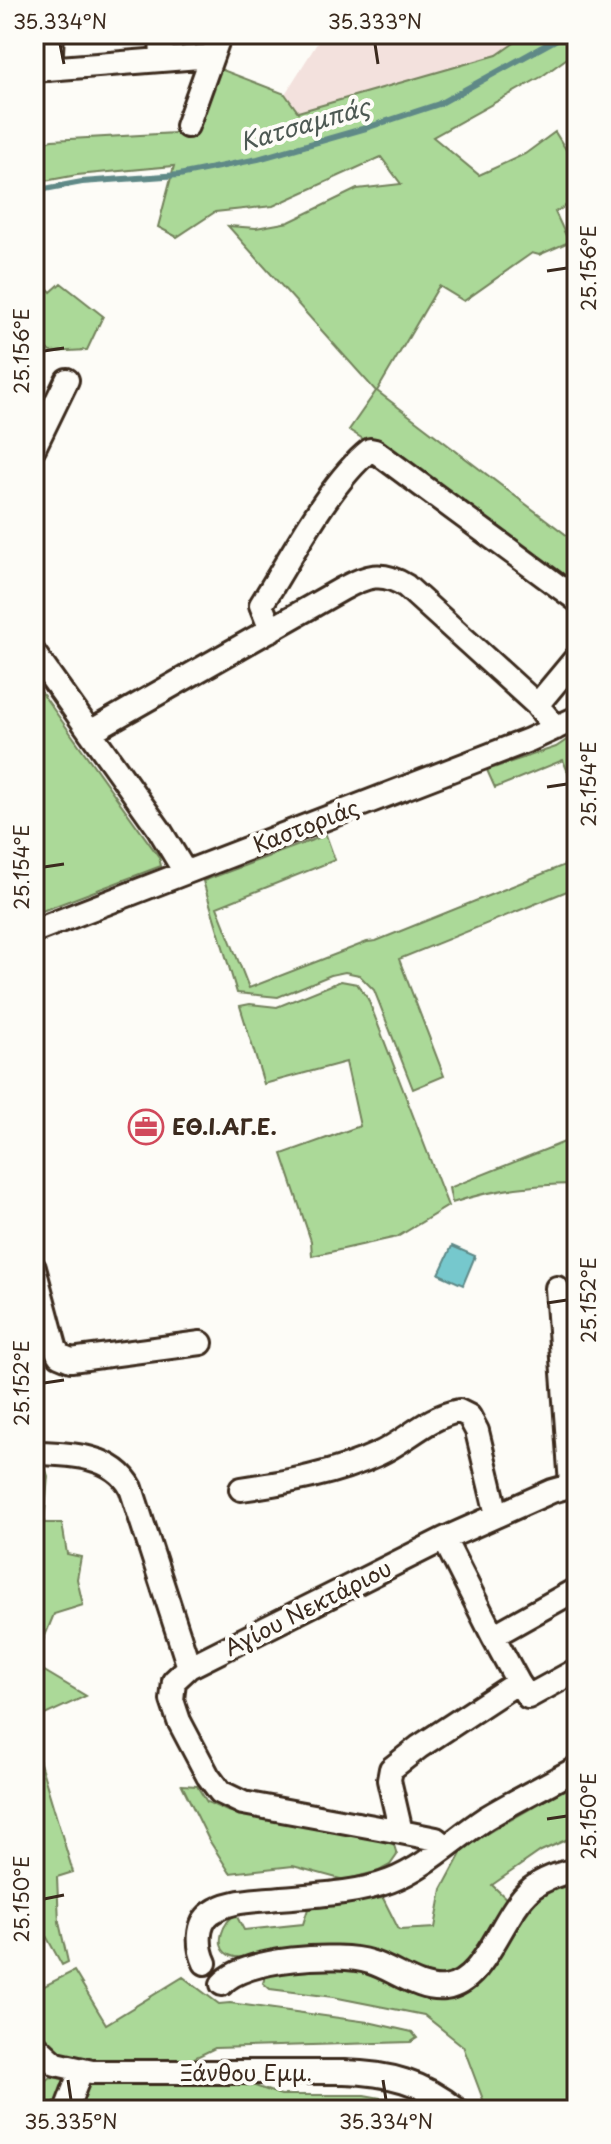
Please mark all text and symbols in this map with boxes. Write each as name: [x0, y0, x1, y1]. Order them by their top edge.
text: 35.334°N: [13, 6, 107, 36]
text: 35.333°N: [328, 6, 422, 36]
water label: Κατσαμπάς: [235, 87, 376, 159]
text: 25.156°E: [573, 225, 603, 311]
text: 25.156°E: [6, 308, 36, 394]
text: 25.154°E: [573, 741, 603, 827]
street label: Καστοριάς: [248, 789, 363, 860]
text: 25.154°E: [6, 824, 36, 910]
office icon: ΕΘ.Ι.ΑΓ.Ε.: [127, 1108, 165, 1146]
place label: ΕΘ.Ι.ΑΓ.Ε.: [172, 1109, 277, 1142]
text: 25.152°E: [573, 1257, 603, 1343]
text: 25.152°E: [6, 1340, 36, 1426]
street label: Αγίου Νεκτάριου: [218, 1550, 397, 1663]
text: 25.150°E: [573, 1772, 603, 1860]
text: 25.150°E: [6, 1855, 36, 1943]
street label: Ξάνθου Εμμ.: [180, 2055, 312, 2088]
text: 35.335°N: [24, 2106, 118, 2136]
text: 35.334°N: [339, 2106, 433, 2136]

